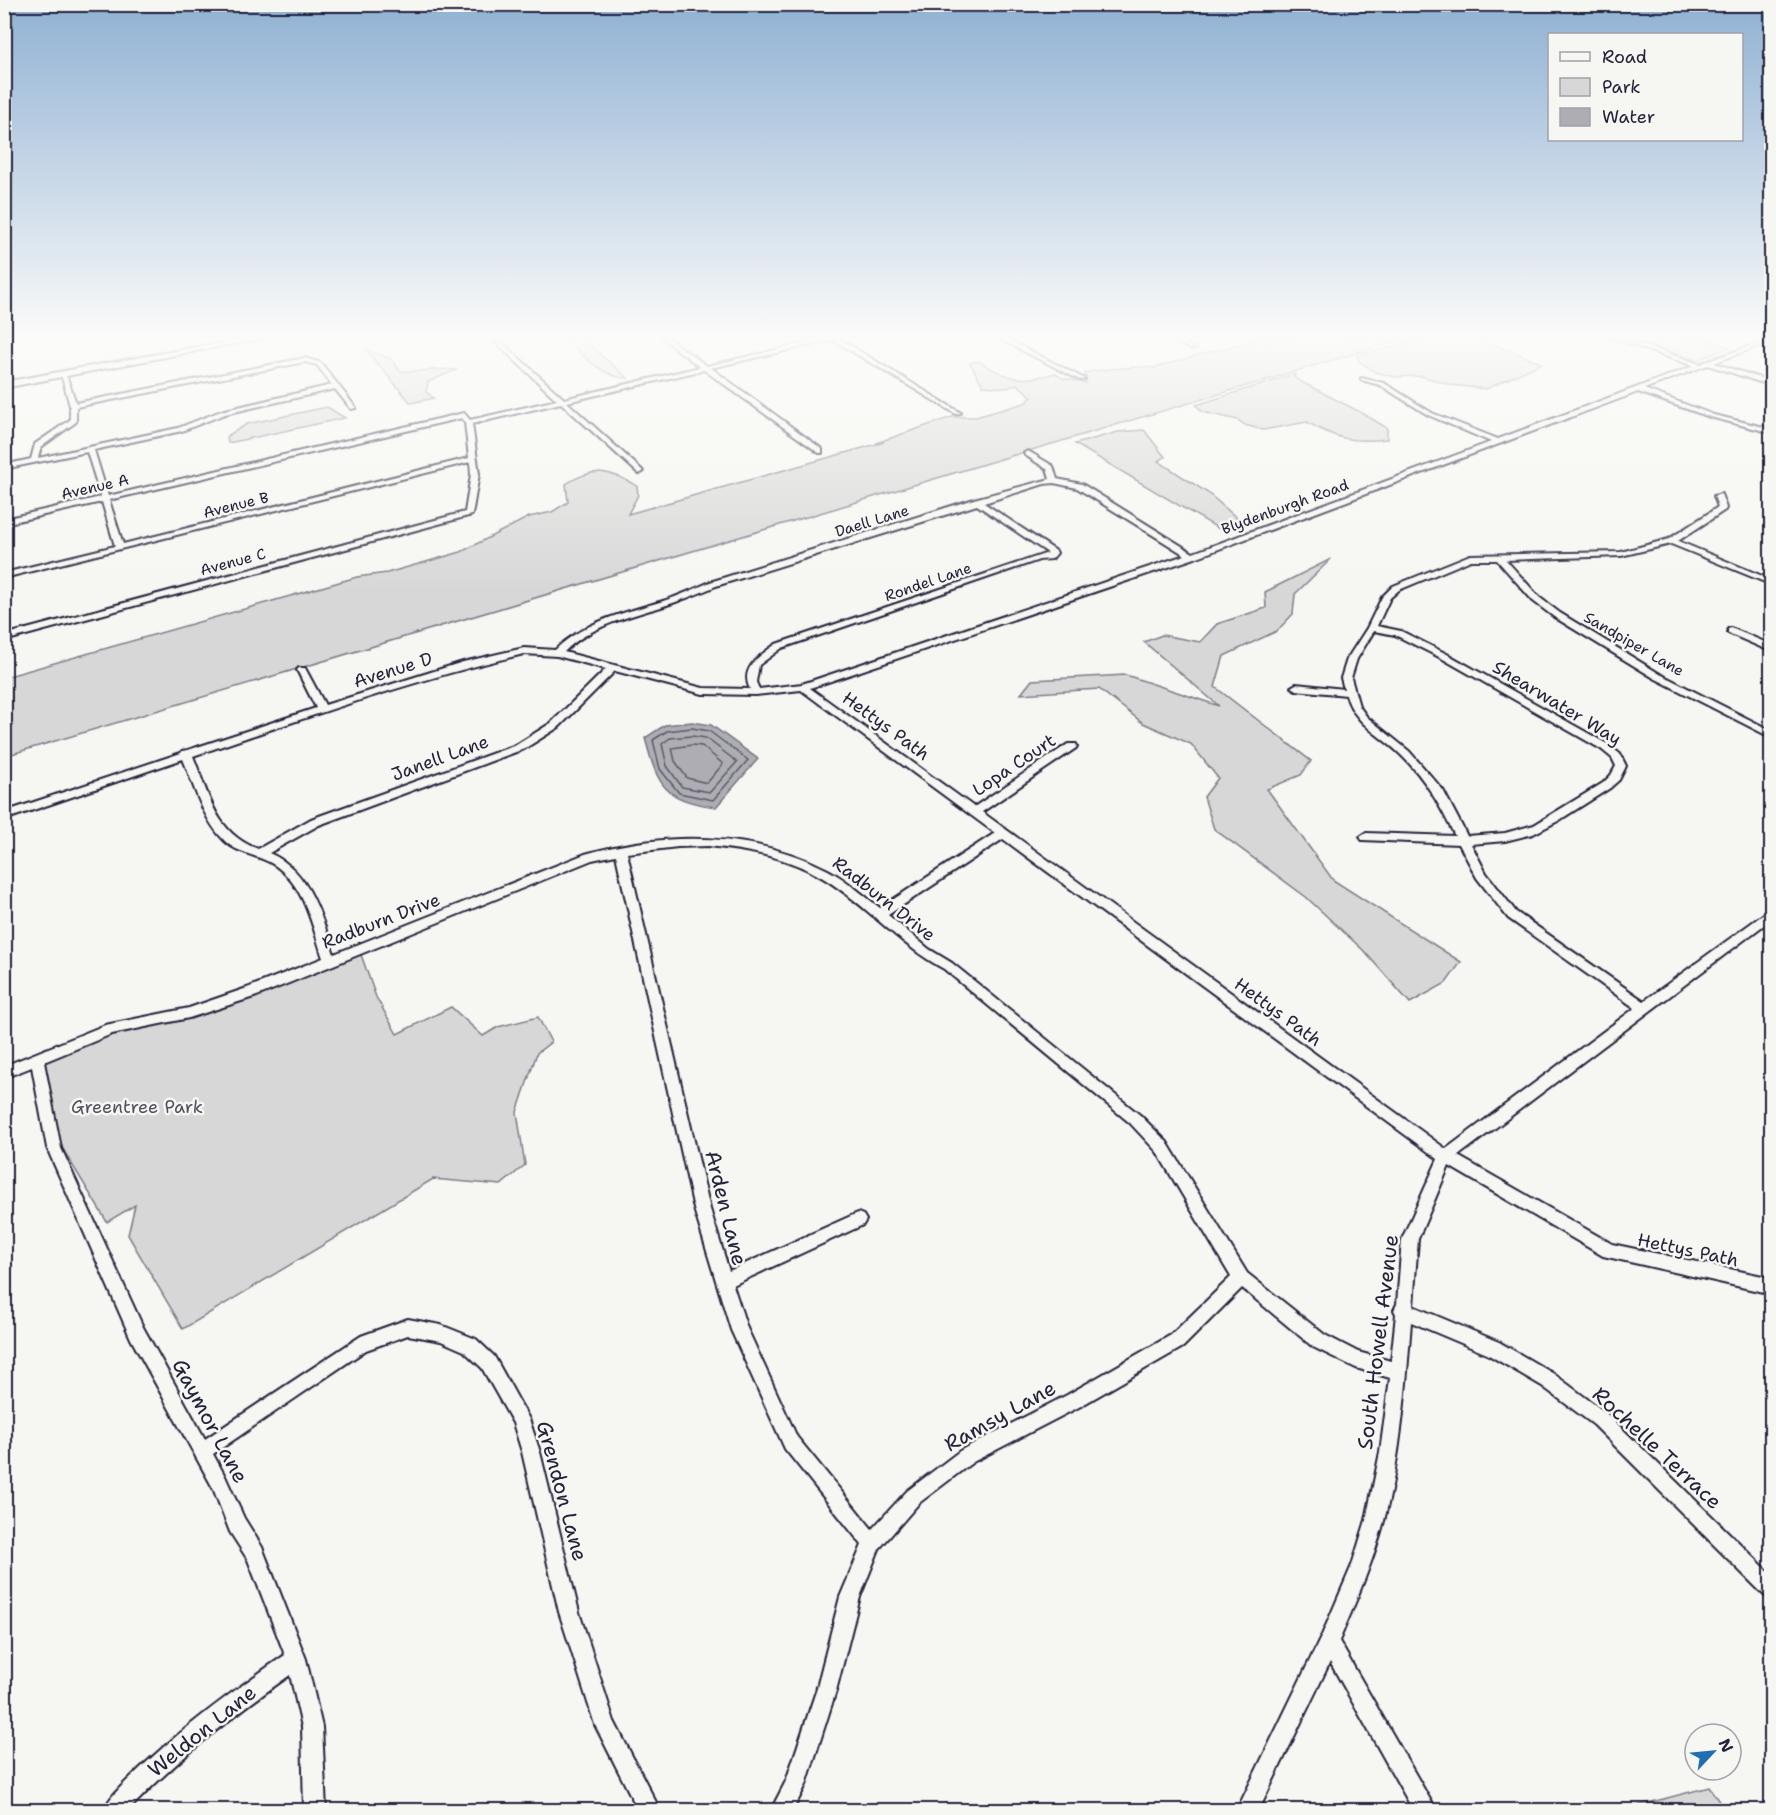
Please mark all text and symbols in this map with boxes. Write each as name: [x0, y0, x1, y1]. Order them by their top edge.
legend: [1548, 33, 1743, 141]
text: Road: [1602, 45, 1647, 69]
text: Park: [1602, 75, 1641, 99]
text: Water: [1602, 105, 1655, 129]
street label: Avenue A: [59, 469, 131, 504]
street label: Blydenburgh Road: [1219, 475, 1352, 539]
street label: Avenue B: [201, 487, 271, 523]
street label: Daell Lane: [833, 500, 911, 542]
street label: Avenue C: [198, 544, 268, 580]
street label: Rondel Lane: [882, 558, 974, 606]
street label: Sandpiper Lane: [1580, 607, 1688, 681]
street label: Avenue D: [351, 647, 436, 693]
street label: Shearwater Way: [1488, 655, 1626, 751]
street label: Hettys Path: [837, 686, 935, 766]
street label: Lopa Court: [968, 728, 1060, 802]
street label: Janell Lane: [388, 729, 492, 787]
street label: Radburn Drive: [828, 851, 940, 947]
street label: Radburn Drive: [319, 887, 443, 955]
street label: Hettys Path: [1229, 972, 1327, 1052]
park label: Greentree Park: [71, 1095, 203, 1119]
street label: Arden Lane: [698, 1147, 754, 1269]
street label: Hettys Path: [1635, 1228, 1741, 1272]
street label: South Howell Avenue: [1351, 1233, 1405, 1451]
street label: Gaymor Lane: [165, 1354, 255, 1488]
street label: Ramsy Lane: [939, 1374, 1061, 1458]
street label: Rochelle Terrace: [1586, 1381, 1728, 1515]
street label: Grendon Lane: [530, 1418, 594, 1564]
street label: Weldon Lane: [142, 1679, 262, 1783]
north arrow: [1683, 1722, 1743, 1782]
text: N: [1714, 1735, 1738, 1756]

